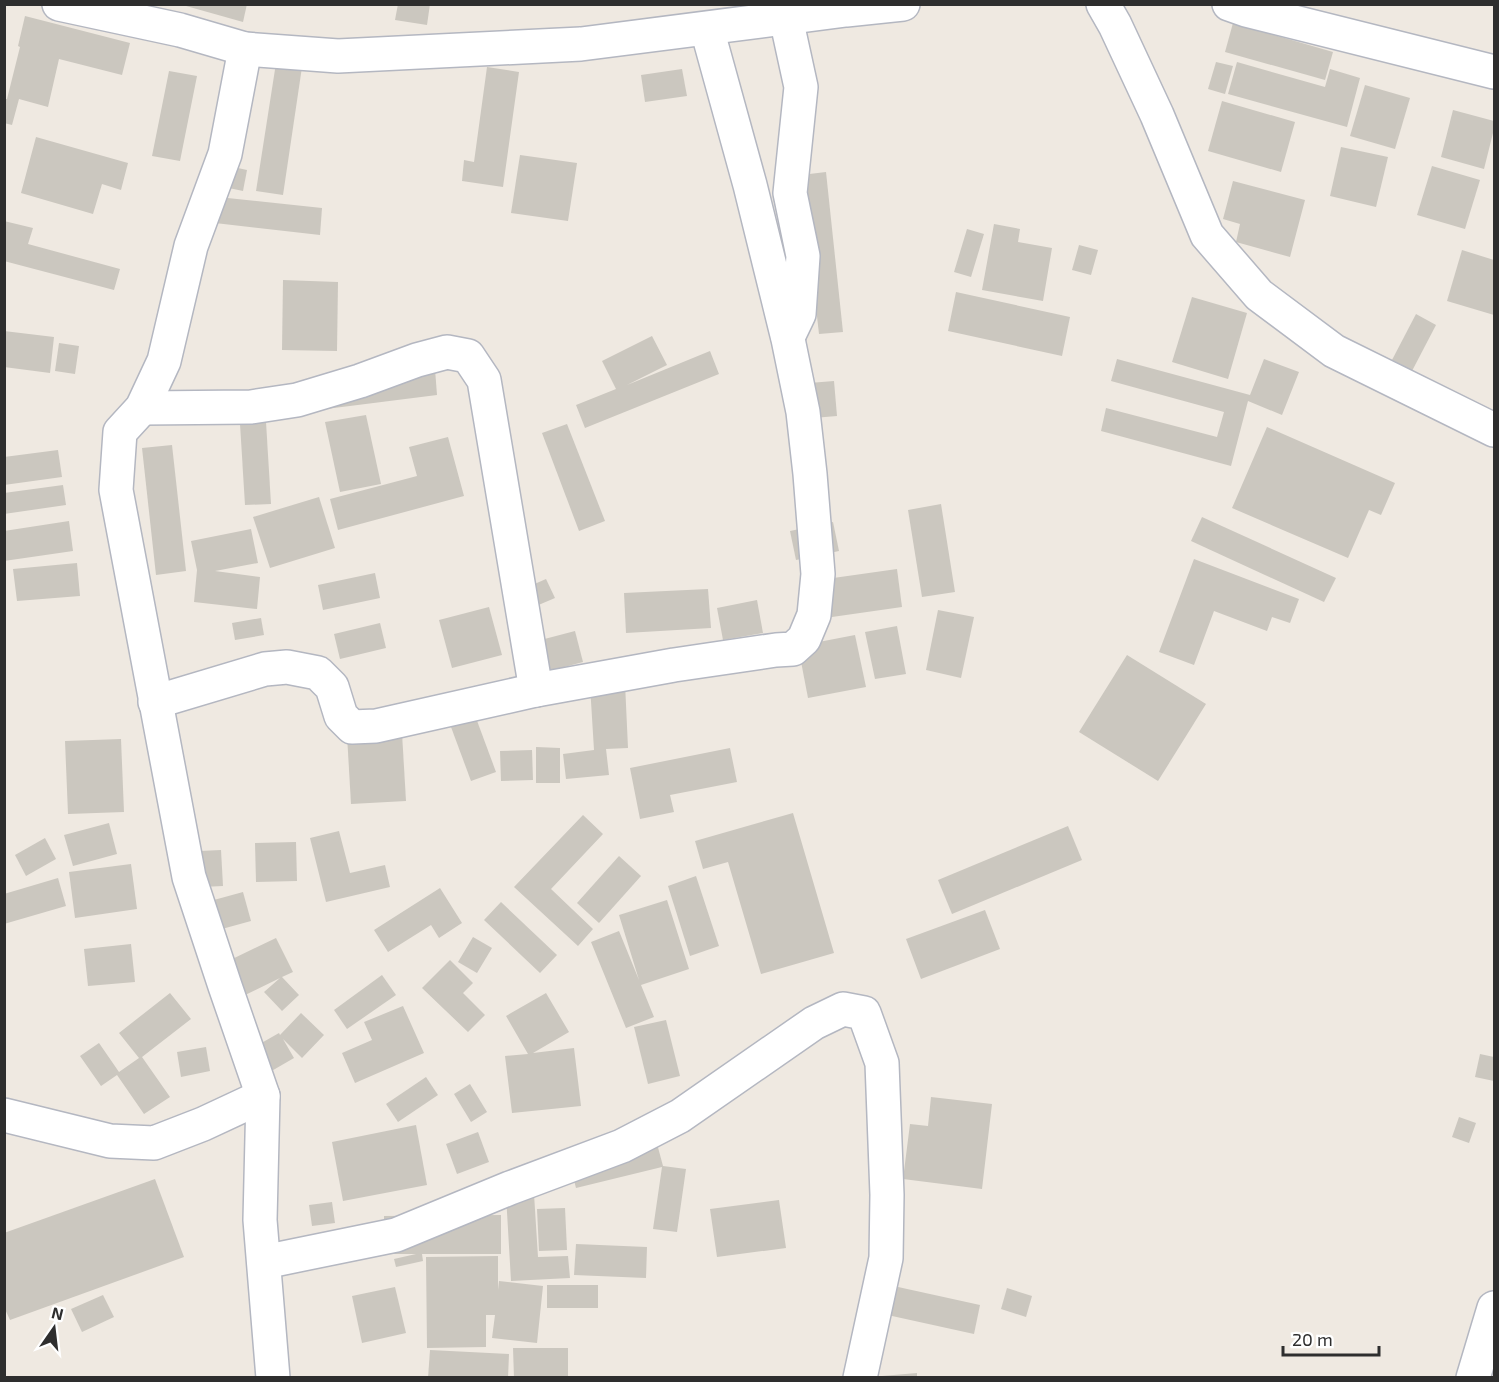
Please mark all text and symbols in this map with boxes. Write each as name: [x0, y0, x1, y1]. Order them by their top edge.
north arrow: [24, 1298, 84, 1358]
text: N: [50, 1302, 66, 1324]
scale bar: [1283, 1319, 1379, 1357]
text: 20 m: [1292, 1328, 1333, 1350]

